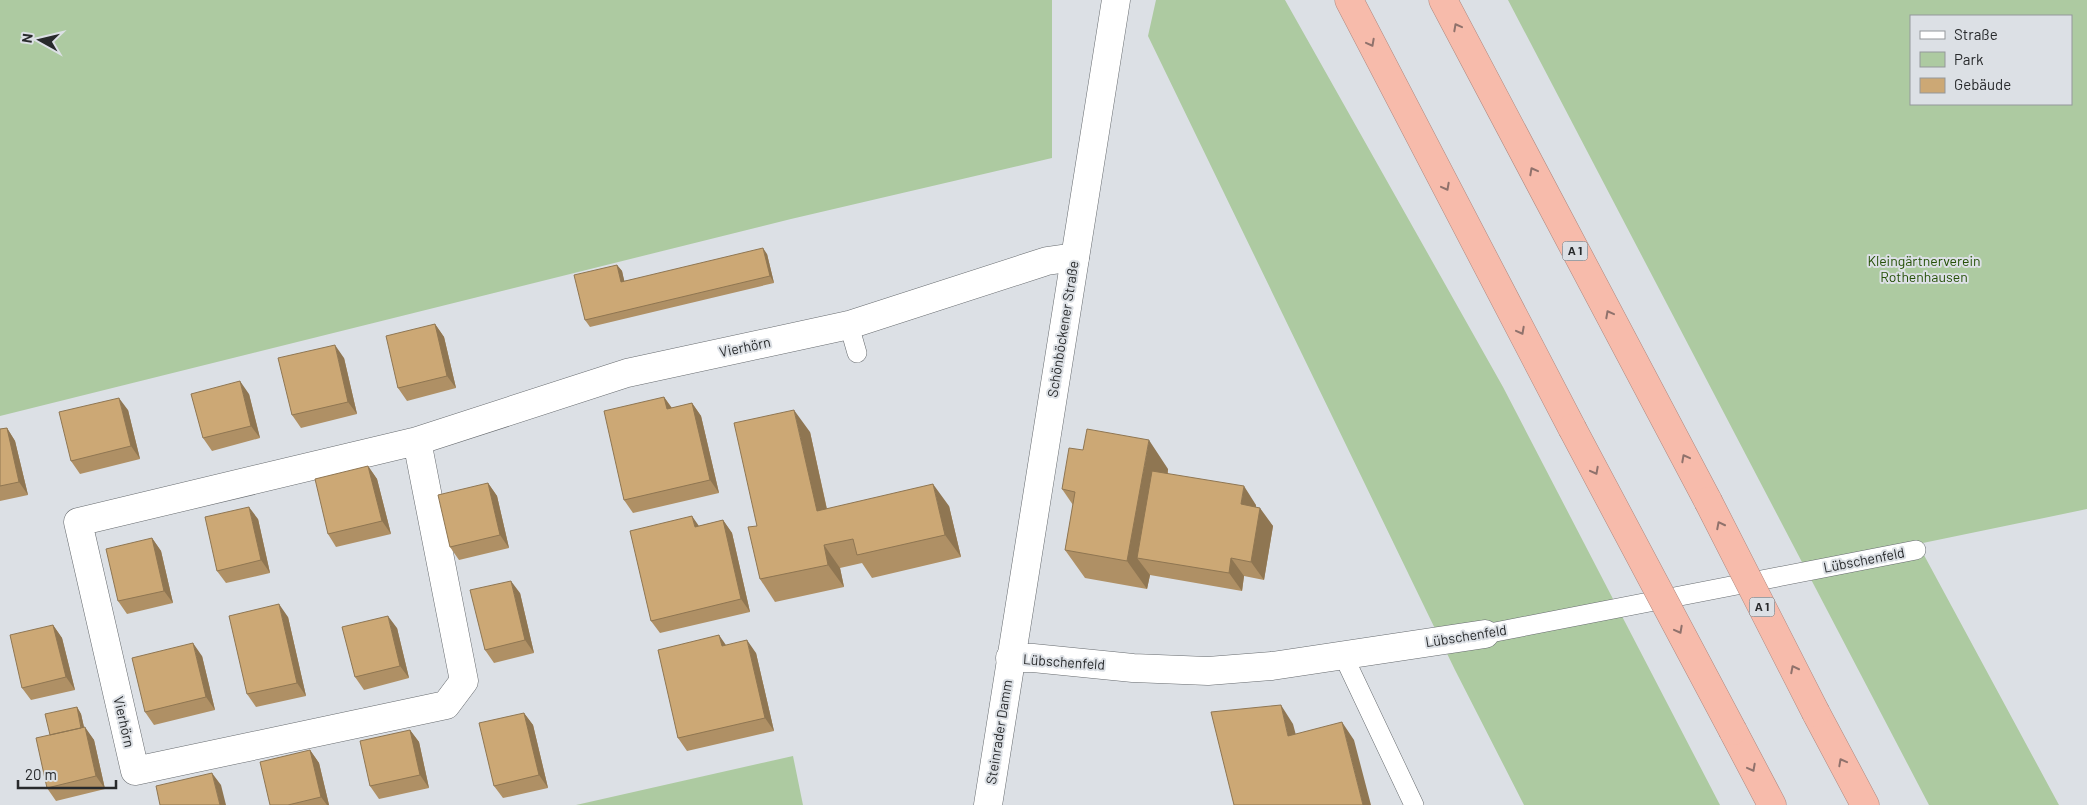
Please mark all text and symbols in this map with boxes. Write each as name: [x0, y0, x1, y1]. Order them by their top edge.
north arrow: [15, 15, 65, 65]
legend: [1910, 15, 2072, 105]
one-way arrow: [1453, 23, 1463, 32]
text: Straße: [1954, 25, 1998, 43]
text: N: [18, 32, 36, 44]
one-way arrow: [1365, 38, 1375, 47]
text: Park: [1954, 50, 1984, 68]
text: Gebäude: [1954, 75, 2011, 93]
one-way arrow: [1529, 167, 1539, 176]
one-way arrow: [1440, 182, 1450, 191]
road number: A 1: [1562, 242, 1588, 260]
park label: Kleingärtnerverein Rothenhausen: [1867, 252, 1981, 285]
street label: Schönböckener Straße: [1043, 259, 1082, 398]
one-way arrow: [1605, 311, 1615, 320]
one-way arrow: [1515, 326, 1525, 335]
street label: Vierhörn: [718, 333, 772, 360]
one-way arrow: [1681, 454, 1691, 463]
one-way arrow: [1588, 466, 1598, 475]
one-way arrow: [1716, 521, 1726, 530]
street label: Lübschenfeld: [1822, 543, 1906, 576]
road number: A 1: [1750, 598, 1774, 616]
street label: Lübschenfeld: [1424, 621, 1508, 650]
one-way arrow: [1673, 625, 1683, 634]
street label: Lübschenfeld: [1022, 650, 1106, 673]
one-way arrow: [1790, 666, 1800, 675]
street label: Steinrader Damm: [982, 678, 1015, 785]
street label: Vierhörn: [110, 695, 139, 749]
scale bar: [18, 758, 115, 790]
one-way arrow: [1838, 758, 1848, 767]
one-way arrow: [1746, 763, 1756, 772]
text: 20 m: [25, 765, 57, 783]

